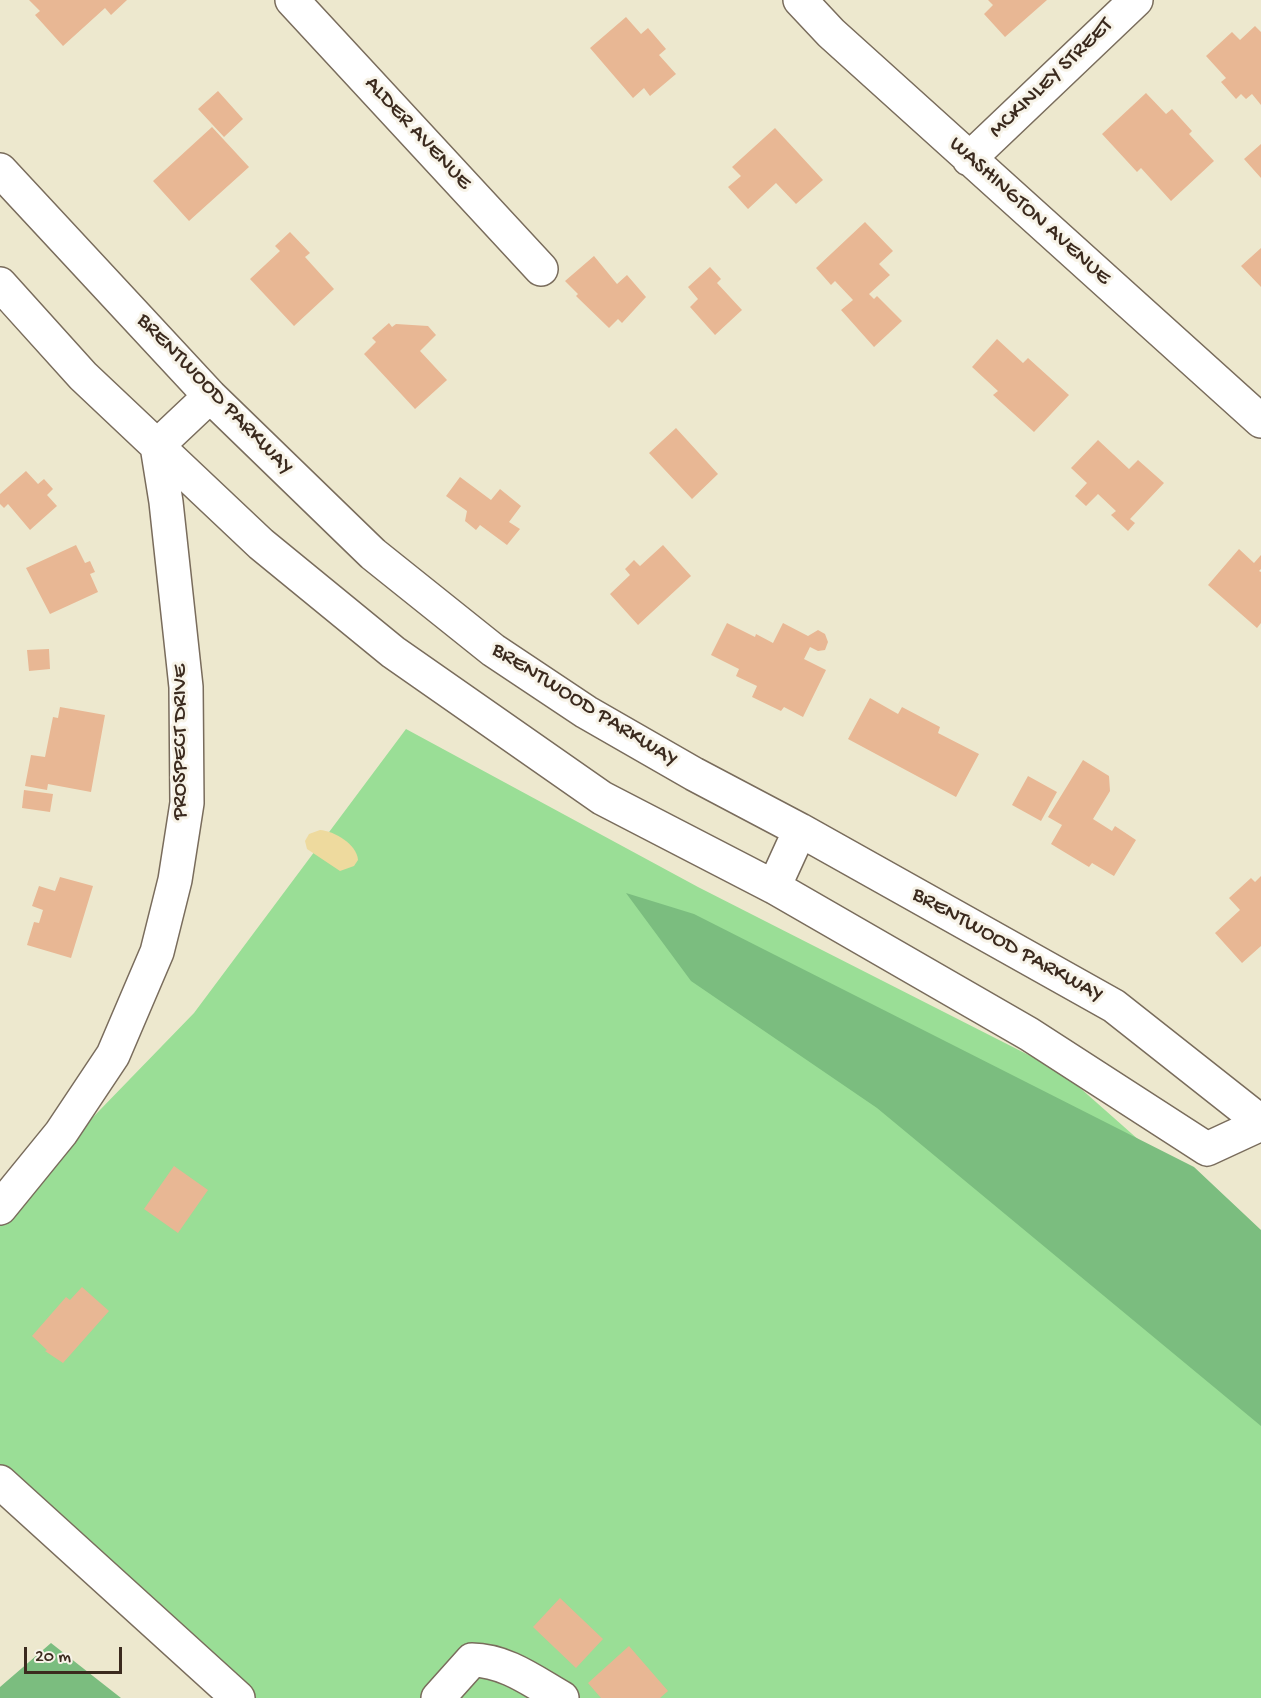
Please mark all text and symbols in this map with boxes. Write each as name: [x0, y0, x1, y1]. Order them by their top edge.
street label: MCKINLEY STREET: [984, 13, 1120, 145]
street label: ALDER AVENUE: [358, 72, 476, 196]
street label: WASHINGTON AVENUE: [943, 132, 1115, 292]
street label: BRENTWOOD PARKWAY: [130, 309, 298, 481]
street label: BRENTWOOD PARKWAY: [486, 638, 682, 774]
street label: PROSPECT DRIVE: [169, 664, 195, 820]
street label: BRENTWOOD PARKWAY: [907, 882, 1107, 1010]
scale bar: [27, 1635, 124, 1673]
text: 20 m: [35, 1647, 71, 1668]

